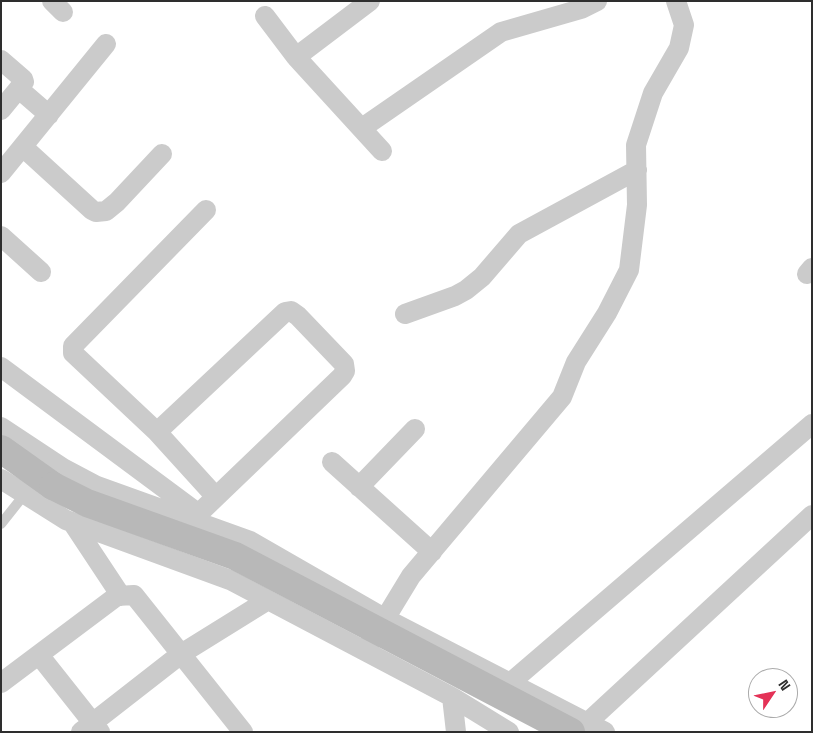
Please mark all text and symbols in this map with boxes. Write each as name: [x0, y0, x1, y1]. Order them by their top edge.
north arrow: [748, 668, 798, 718]
text: N: [775, 676, 795, 694]

